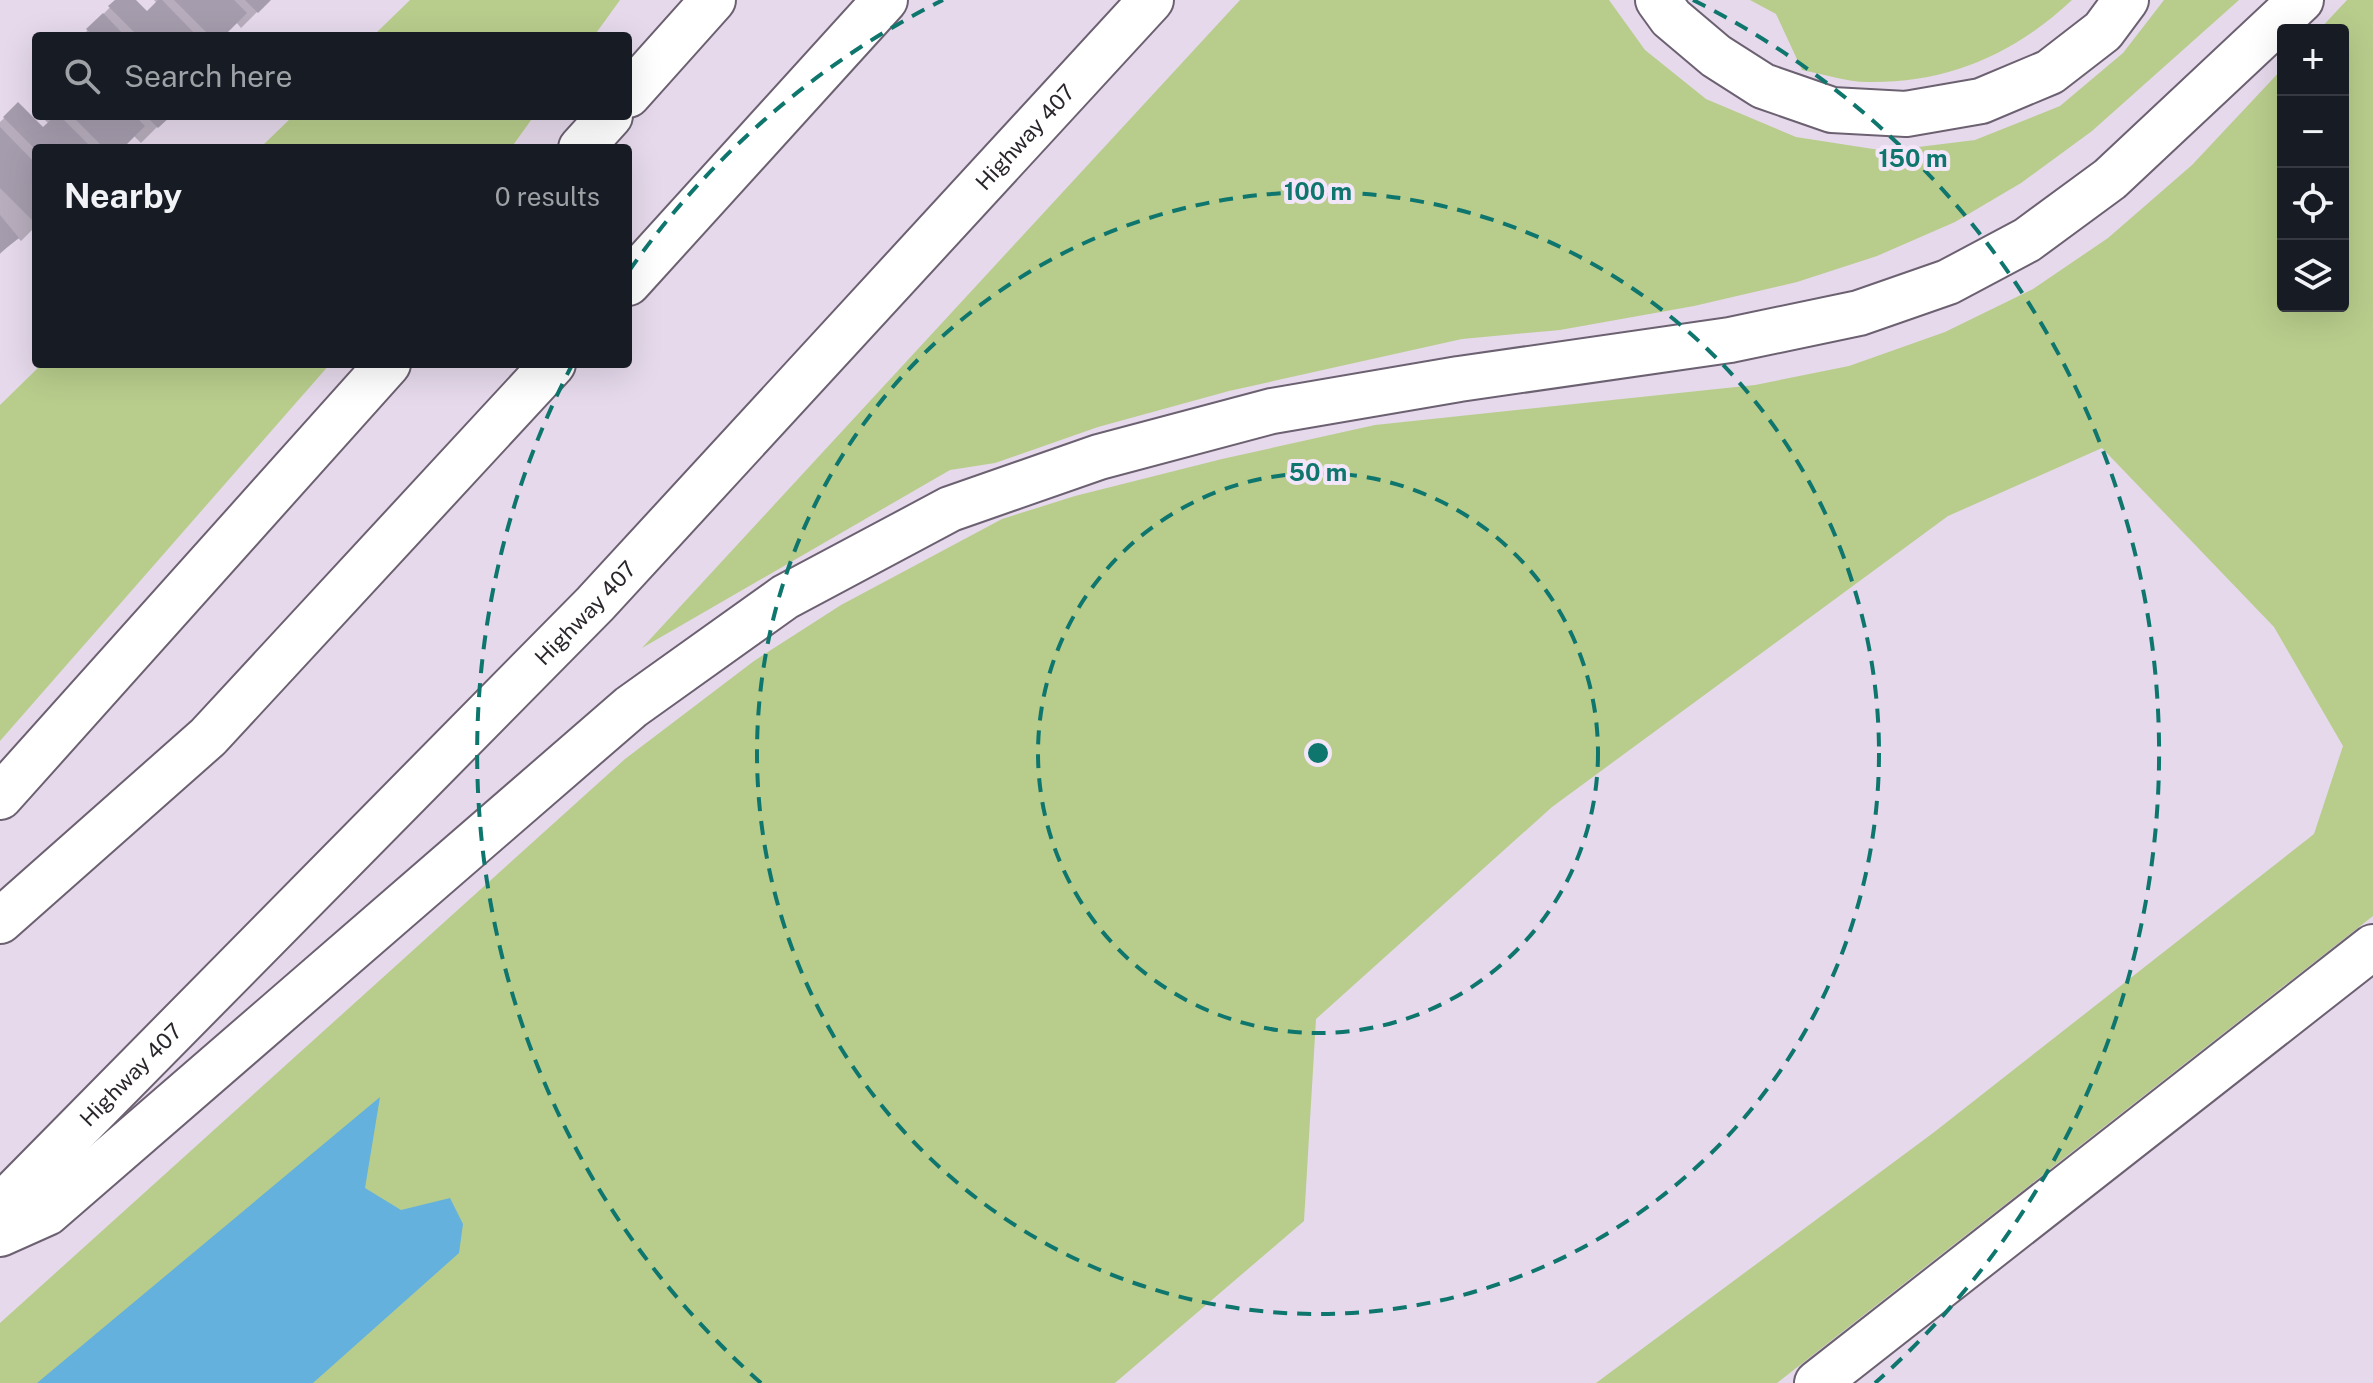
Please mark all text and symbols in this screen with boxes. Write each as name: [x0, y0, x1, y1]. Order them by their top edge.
map controls: [2277, 24, 2349, 312]
button: +: [2277, 24, 2349, 96]
search box: [32, 32, 632, 120]
icon: search: [60, 54, 104, 98]
text: Search here: [124, 58, 292, 94]
street label: Highway 407: [970, 79, 1080, 195]
button: −: [2277, 96, 2349, 168]
text: 150 m: [1879, 144, 1947, 172]
button: locate: [2277, 168, 2349, 240]
text: Nearby: [64, 176, 182, 216]
text: 100 m: [1284, 177, 1352, 205]
text: 0 results: [495, 181, 600, 212]
button: layers: [2277, 240, 2349, 312]
text: 50 m: [1289, 458, 1347, 486]
street label: Highway 407: [529, 555, 641, 670]
centre of rings: [1304, 739, 1332, 767]
street label: Highway 407: [74, 1018, 187, 1131]

